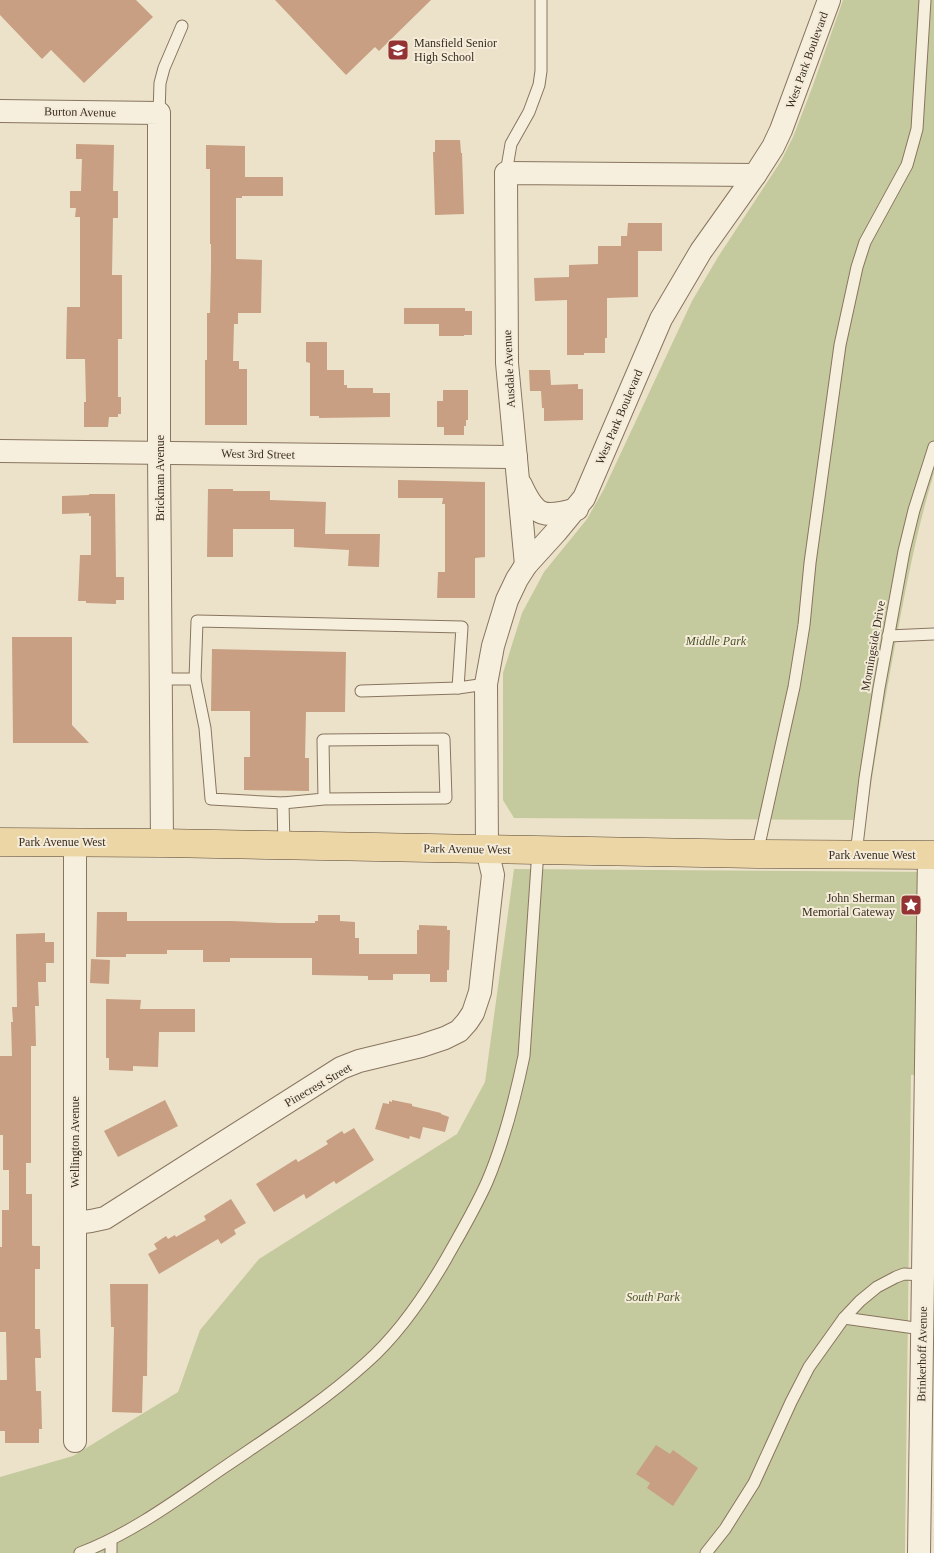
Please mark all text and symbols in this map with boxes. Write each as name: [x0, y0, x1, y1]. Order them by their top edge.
street label: West Park Boulevard: [783, 10, 831, 110]
place label: Mansfield Senior High School: [414, 36, 497, 64]
school or university icon: Mansfield Senior High School: [386, 38, 410, 62]
street label: Burton Avenue: [44, 104, 116, 120]
street label: Ausdale Avenue: [500, 330, 518, 408]
street label: West Park Boulevard: [593, 367, 645, 467]
street label: Brickman Avenue: [153, 435, 167, 521]
street label: West 3rd Street: [221, 446, 296, 462]
street label: Morningside Drive: [858, 600, 888, 692]
park label: Middle Park: [685, 634, 747, 648]
street label: Park Avenue West: [18, 835, 106, 849]
street label: Park Avenue West: [423, 841, 511, 857]
street label: Park Avenue West: [828, 848, 916, 862]
place label: John Sherman Memorial Gateway: [802, 891, 895, 919]
place icon: John Sherman Memorial Gateway: [899, 893, 923, 917]
street label: Pinecrest Street: [282, 1060, 355, 1110]
street label: Wellington Avenue: [68, 1096, 82, 1188]
park label: South Park: [626, 1290, 680, 1304]
street label: Brinkerhoff Avenue: [914, 1306, 930, 1402]

